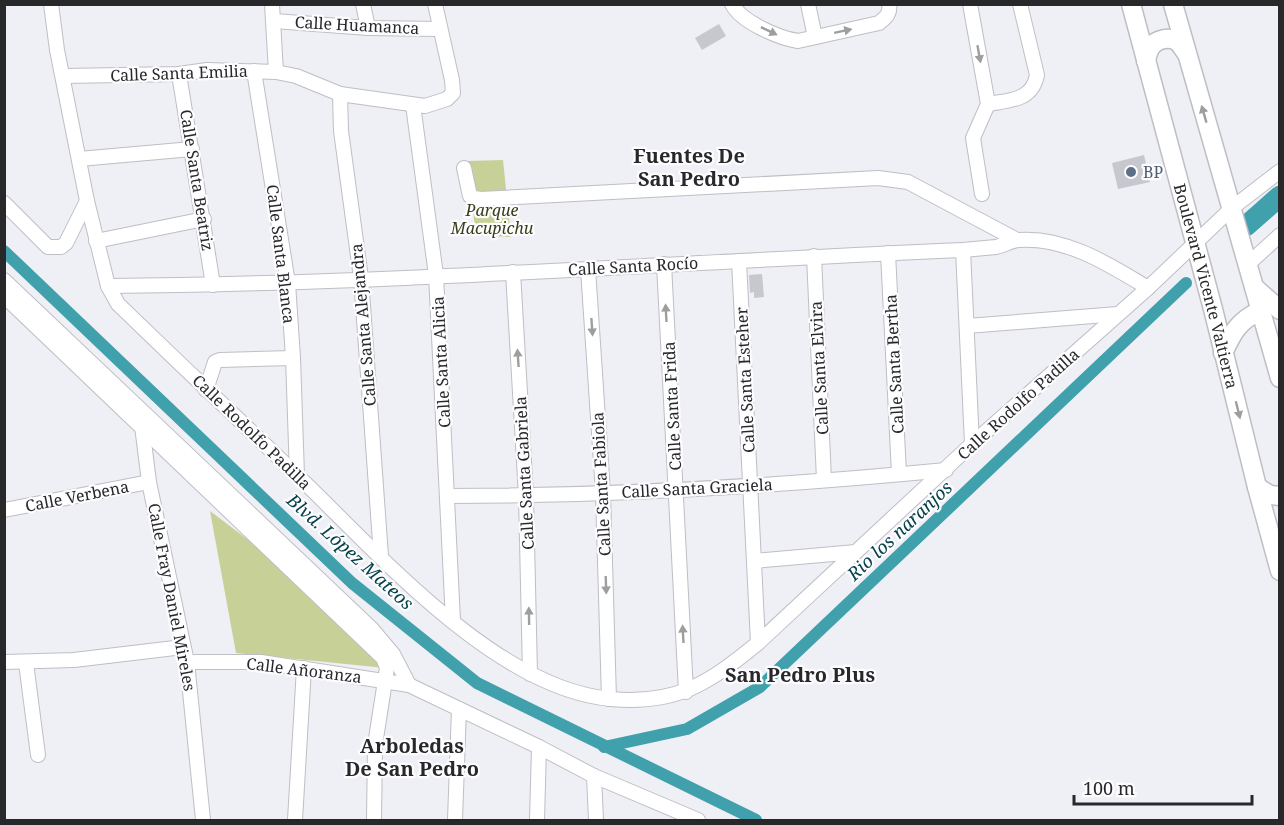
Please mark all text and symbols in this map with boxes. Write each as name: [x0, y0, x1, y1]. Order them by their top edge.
street label: Calle Huamanca: [294, 11, 420, 39]
one-way arrow: [761, 26, 778, 35]
one-way arrow: [834, 26, 853, 35]
one-way arrow: [975, 45, 984, 64]
street label: Calle Santa Emilia: [110, 60, 248, 86]
one-way arrow: [1199, 105, 1209, 124]
street label: Calle Santa Beatriz: [175, 108, 219, 252]
district label: Fuentes De San Pedro: [633, 142, 745, 192]
place label: BP: [1143, 161, 1163, 183]
marker: BP: [1124, 165, 1138, 179]
street label: Boulevard Vicente Valtierra: [1169, 181, 1243, 391]
street label: Calle Santa Blanca: [262, 183, 300, 325]
park label: Parque Macupichu: [450, 199, 534, 239]
street label: Calle Santa Alejandra: [345, 243, 381, 407]
street label: Calle Santa Rocío: [567, 252, 699, 280]
street label: Calle Santa Bertha: [879, 294, 909, 434]
street label: Calle Santa Alicia: [427, 296, 455, 428]
street label: Calle Santa Elvira: [805, 301, 833, 435]
one-way arrow: [662, 304, 671, 323]
street label: Calle Santa Esteher: [730, 306, 760, 453]
one-way arrow: [587, 318, 596, 337]
street label: Calle Santa Frida: [658, 341, 686, 471]
street label: Calle Rodolfo Padilla: [952, 343, 1084, 465]
one-way arrow: [513, 349, 523, 368]
street label: Calle Rodolfo Padilla: [188, 370, 316, 494]
street label: Calle Santa Gabriela: [509, 396, 539, 550]
one-way arrow: [1233, 401, 1243, 419]
street label: Calle Santa Fabiola: [586, 411, 616, 557]
street label: Calle Santa Graciela: [621, 473, 773, 503]
street label: Calle Verbena: [23, 475, 131, 517]
water label: Rio los naranjos: [841, 475, 957, 586]
water label: Blvd. López Mateos: [281, 487, 419, 615]
street label: Calle Fray Daniel Mireles: [143, 501, 201, 693]
one-way arrow: [601, 575, 610, 594]
one-way arrow: [524, 607, 534, 626]
one-way arrow: [679, 624, 688, 643]
street label: Calle Añoranza: [245, 652, 363, 688]
district label: San Pedro Plus: [725, 661, 875, 688]
district label: Arboledas De San Pedro: [345, 732, 479, 782]
scale bar: [1074, 768, 1252, 806]
text: 100 m: [1083, 776, 1135, 800]

